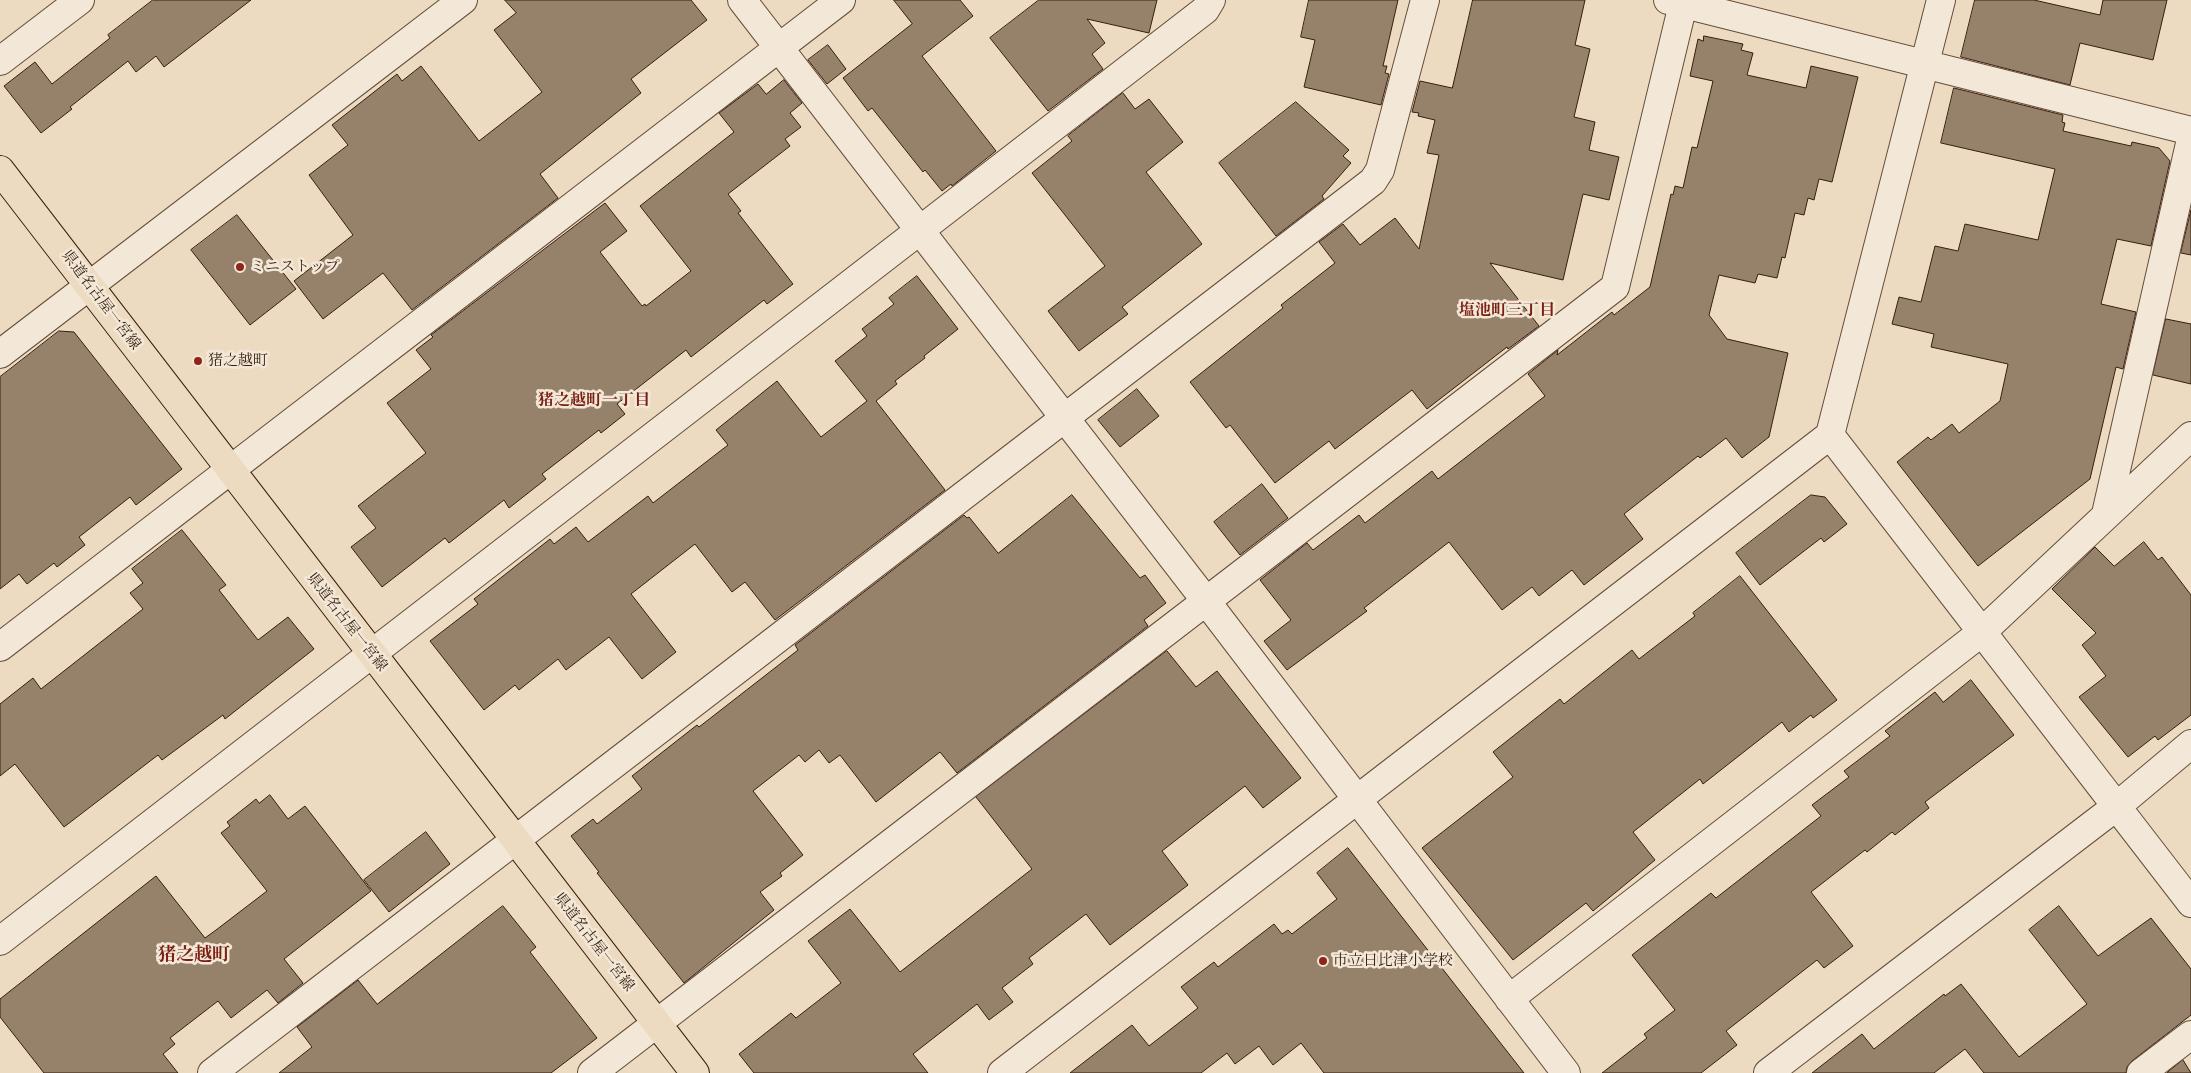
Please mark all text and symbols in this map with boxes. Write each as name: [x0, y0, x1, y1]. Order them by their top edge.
street label: 県道名古屋一宮線: [58, 247, 144, 353]
place label: ミニストップ: [250, 258, 340, 276]
marker: ミニストップ: [234, 261, 246, 273]
district label: 塩池町三丁目: [1459, 300, 1555, 320]
place label: 猪之越町: [208, 352, 268, 370]
marker: 猪之越町: [192, 355, 204, 367]
district label: 猪之越町一丁目: [538, 390, 650, 410]
street label: 県道名古屋一宮線: [303, 569, 391, 675]
street label: 県道名古屋一宮線: [550, 889, 638, 995]
district label: 猪之越町: [158, 944, 230, 966]
place label: 市立日比津小学校: [1333, 952, 1453, 970]
marker: 市立日比津小学校: [1317, 955, 1329, 967]

